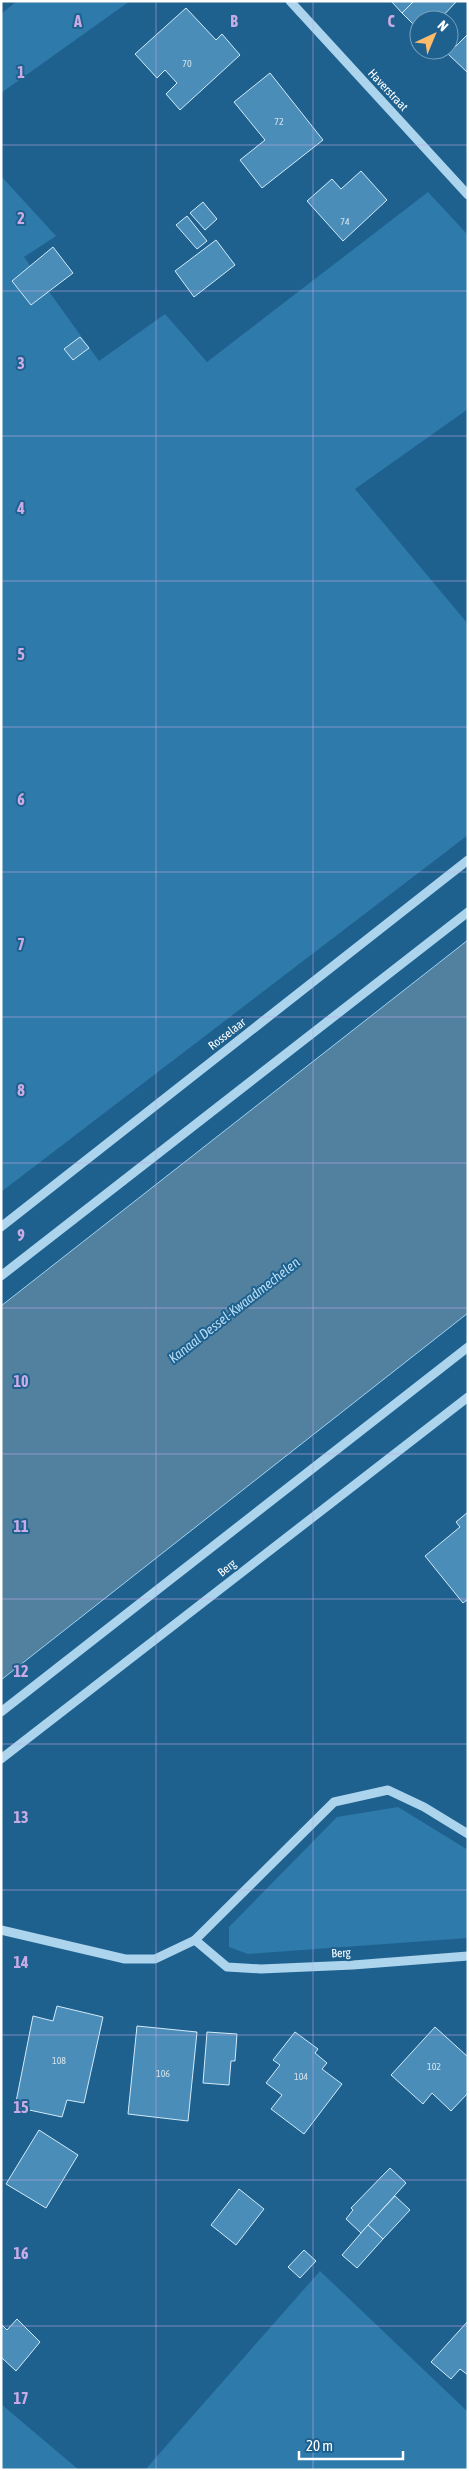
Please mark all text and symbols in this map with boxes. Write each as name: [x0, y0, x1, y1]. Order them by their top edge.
north arrow: [409, 10, 459, 60]
text: A: [73, 12, 82, 30]
text: B: [230, 12, 238, 30]
text: C: [387, 12, 395, 30]
text: N: [435, 17, 452, 34]
house number: 70: [182, 58, 192, 69]
text: 1: [17, 63, 25, 81]
street label: Haverstraat: [365, 66, 411, 114]
house number: 72: [274, 116, 284, 127]
text: 2: [17, 209, 25, 227]
house number: 74: [340, 216, 350, 227]
text: 3: [17, 354, 25, 372]
text: 4: [16, 499, 25, 517]
text: 5: [17, 645, 25, 663]
text: 6: [17, 790, 25, 808]
text: 7: [17, 935, 25, 953]
street label: Rosselaar: [206, 1015, 249, 1053]
text: 8: [17, 1081, 25, 1099]
text: 9: [17, 1226, 25, 1244]
water label: Kanaal Dessel-Kwaadmechelen: [165, 1254, 303, 1366]
text: 10: [13, 1372, 29, 1390]
text: 11: [13, 1517, 29, 1535]
street label: Berg: [215, 1556, 240, 1580]
text: 12: [13, 1662, 29, 1680]
text: 13: [13, 1808, 29, 1826]
street label: Berg: [331, 1945, 352, 1961]
text: 14: [13, 1953, 29, 1971]
house number: 108: [52, 2055, 66, 2066]
house number: 102: [427, 2061, 441, 2072]
house number: 106: [156, 2068, 170, 2079]
house number: 104: [294, 2071, 308, 2082]
text: 15: [13, 2098, 29, 2116]
text: 16: [13, 2244, 29, 2262]
text: 17: [13, 2389, 29, 2407]
scale bar: [299, 2428, 403, 2460]
text: 20 m: [306, 2437, 333, 2454]

